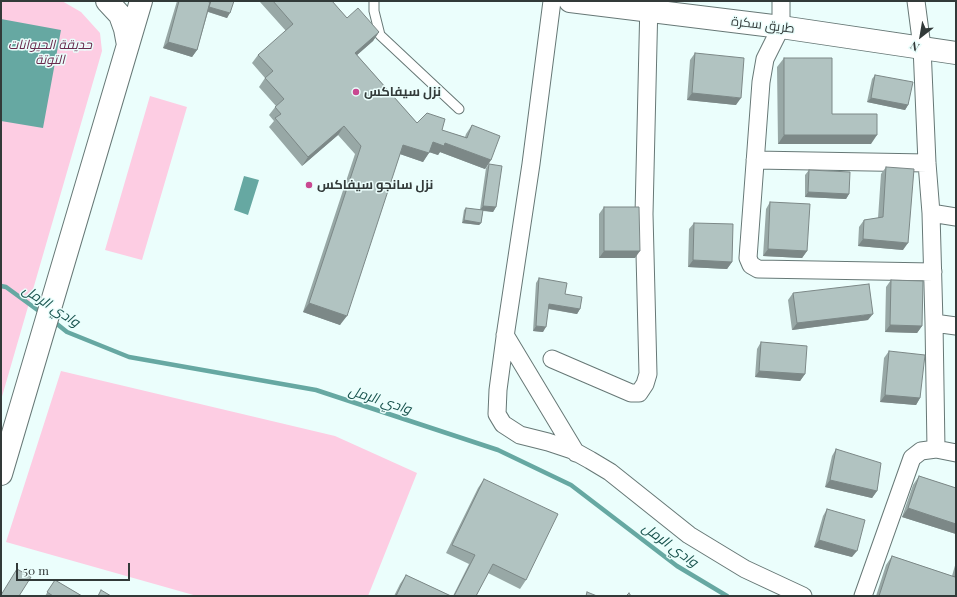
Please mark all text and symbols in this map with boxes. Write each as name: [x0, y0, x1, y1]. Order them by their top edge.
street label: طريق سكرة: [730, 13, 796, 37]
north arrow: [901, 16, 941, 56]
park label: حديقة الحيوانات التوتة: [8, 37, 92, 68]
text: N: [907, 38, 922, 55]
place label: نزل سيفاكس: [364, 84, 441, 100]
marker: نزل سيفاكس: [351, 87, 361, 97]
place label: نزل سانجو سيفاكس: [317, 177, 433, 193]
marker: نزل سانجو سيفاكس: [304, 180, 314, 190]
water label: وادي الرمل: [19, 281, 83, 331]
water label: وادي الرمل: [347, 382, 413, 418]
water label: وادي الرمل: [639, 519, 701, 571]
scale bar: [18, 555, 132, 581]
text: 50 m: [23, 562, 49, 578]

